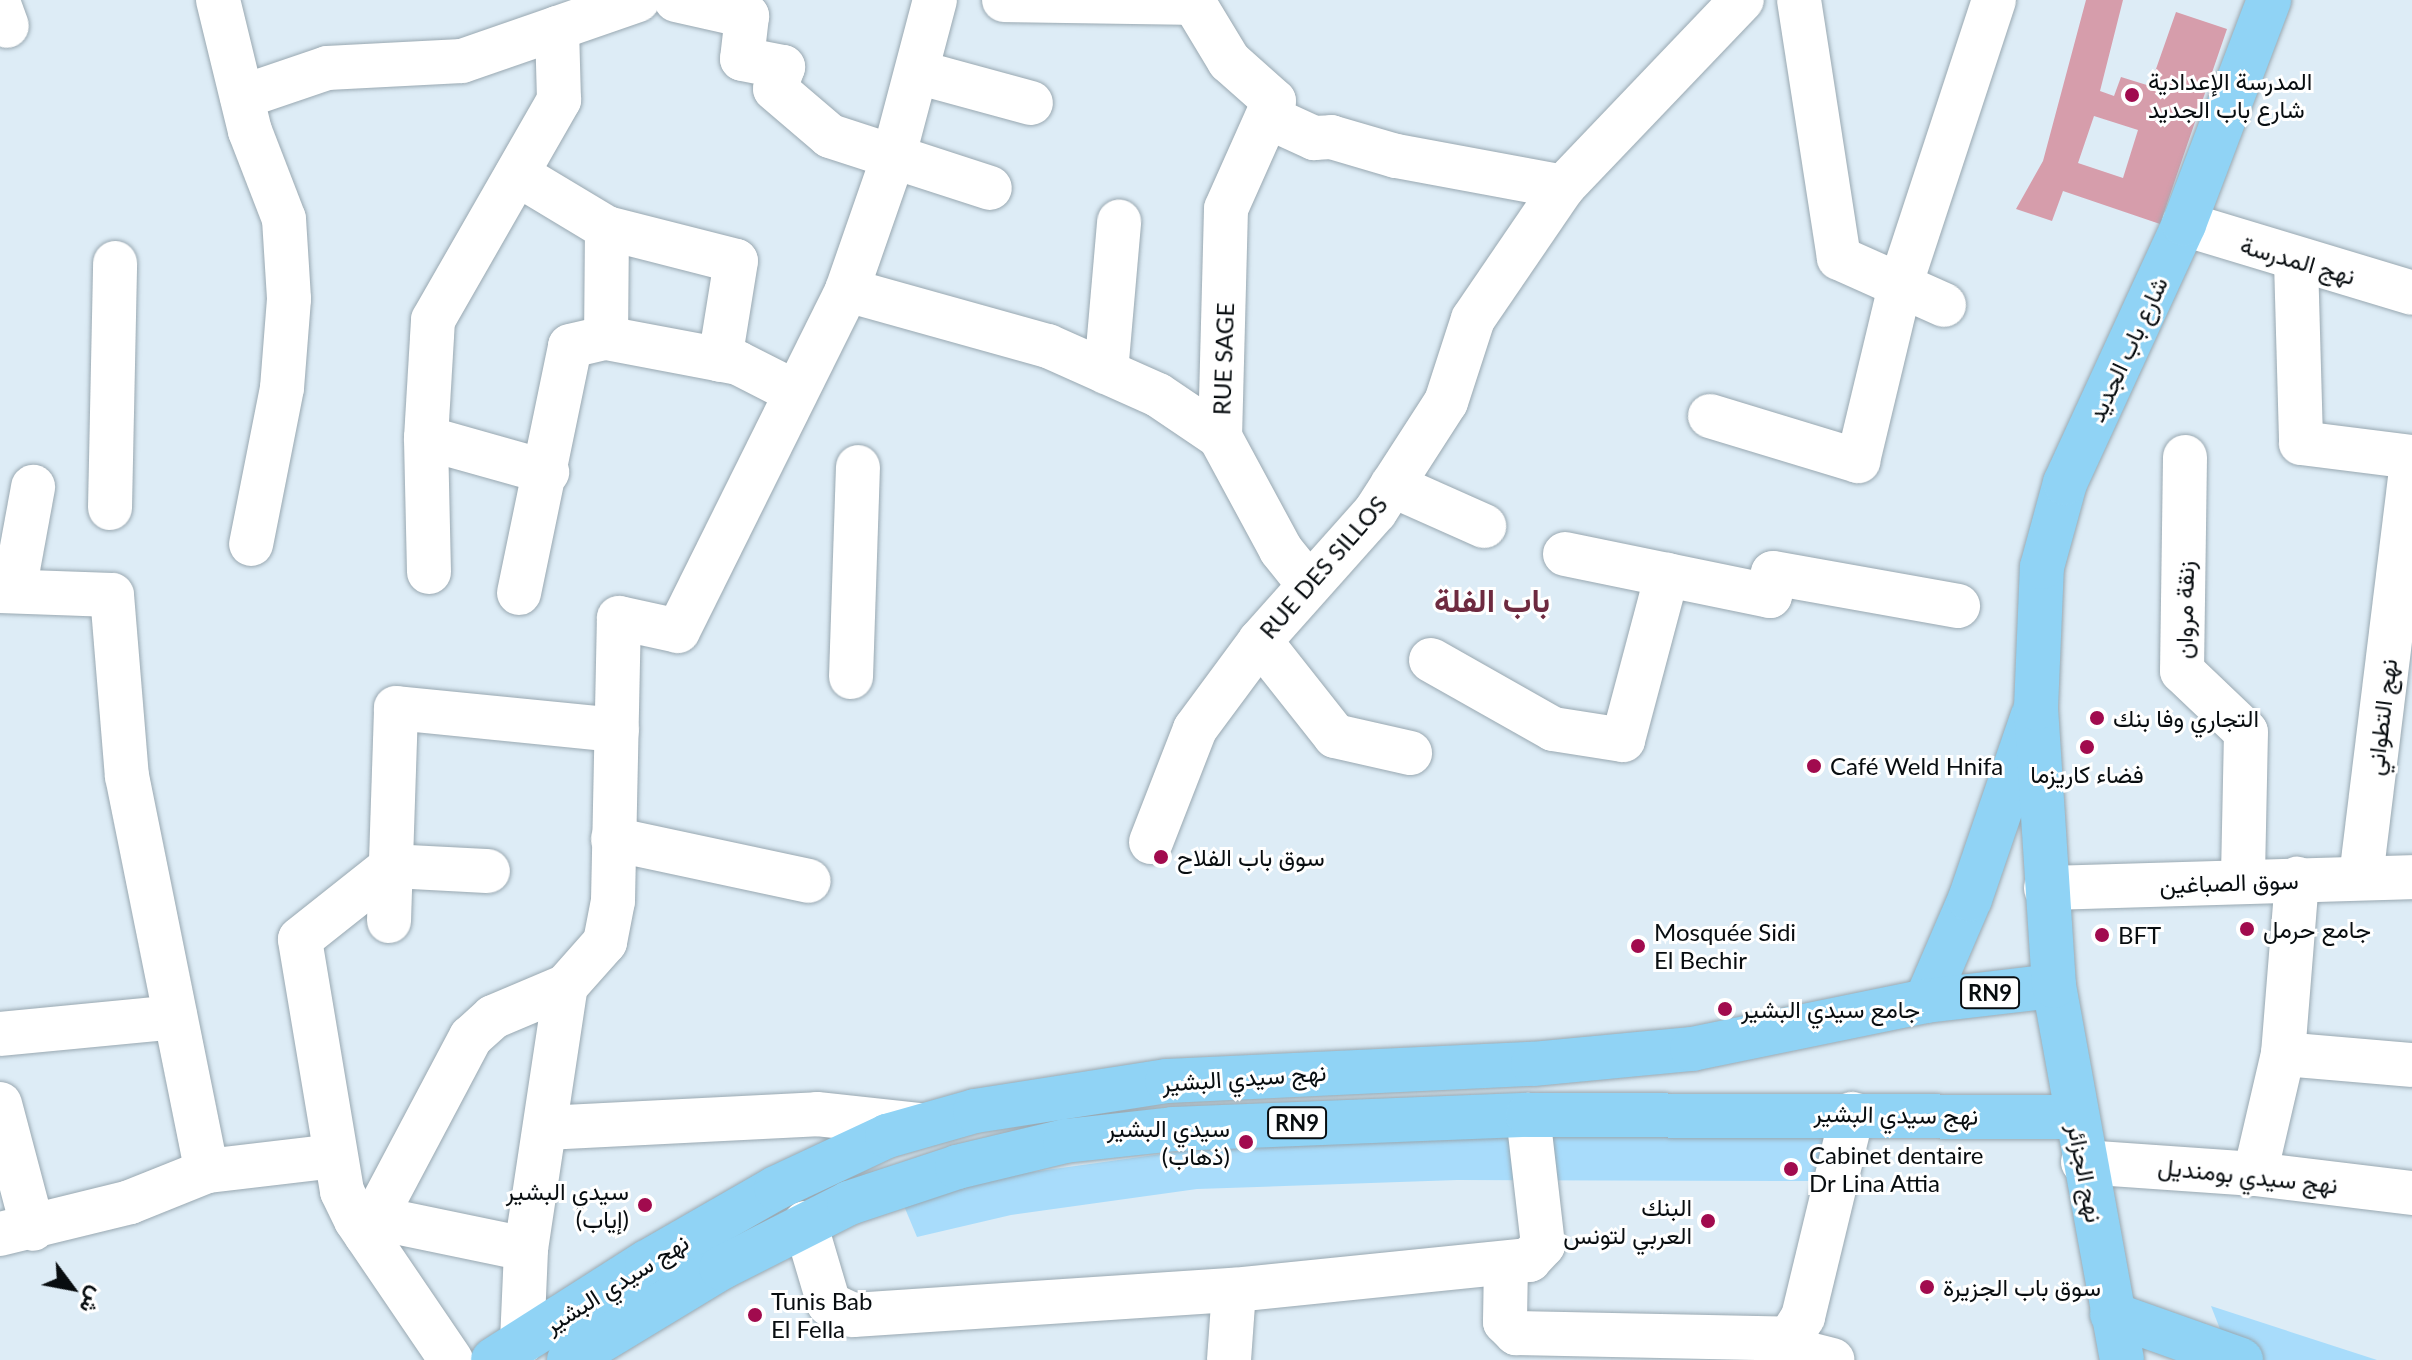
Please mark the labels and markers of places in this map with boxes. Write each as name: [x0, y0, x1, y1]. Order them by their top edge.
place label: المدرسة الإعدادية شارع باب الجديد: [2148, 67, 2312, 123]
marker: المدرسة الإعدادية شارع باب الجديد: [2123, 86, 2141, 104]
place label: التجاري وفا بنك: [2113, 704, 2259, 732]
marker: التجاري وفا بنك: [2088, 709, 2106, 727]
marker: فضاء كاريزما: [2078, 738, 2096, 756]
place label: Café Weld Hnifa: [1830, 752, 2004, 780]
marker: Café Weld Hnifa: [1805, 757, 1823, 775]
place label: فضاء كاريزما: [2030, 760, 2144, 788]
place label: سوق باب الفلاح: [1177, 843, 1325, 871]
marker: سوق باب الفلاح: [1152, 848, 1170, 866]
place label: جامع حرمل: [2263, 915, 2371, 943]
place label: Mosquée Sidi El Bechir: [1654, 918, 1796, 974]
marker: جامع حرمل: [2238, 920, 2256, 938]
place label: BFT: [2118, 921, 2161, 949]
marker: BFT: [2093, 926, 2111, 944]
marker: Mosquée Sidi El Bechir: [1629, 937, 1647, 955]
place label: جامع سيدي البشير: [1741, 995, 1920, 1023]
marker: جامع سيدي البشير: [1716, 1000, 1734, 1018]
place label: سيدي البشير (ذهاب): [1107, 1114, 1230, 1170]
marker: سيدي البشير (ذهاب): [1237, 1133, 1255, 1151]
place label: Cabinet dentaire Dr Lina Attia: [1809, 1141, 1983, 1197]
marker: Cabinet dentaire Dr Lina Attia: [1780, 1158, 1802, 1180]
place label: سيدي البشير (إياب): [506, 1177, 629, 1233]
place label: البنك العربي لتونس: [1563, 1193, 1692, 1249]
marker: سيدي البشير (إياب): [636, 1196, 654, 1214]
marker: البنك العربي لتونس: [1699, 1212, 1717, 1230]
place label: سوق باب الجزيرة: [1943, 1273, 2101, 1301]
marker: سوق باب الجزيرة: [1918, 1278, 1936, 1296]
place label: Tunis Bab El Fella: [771, 1287, 872, 1343]
marker: Tunis Bab El Fella: [746, 1306, 764, 1324]

